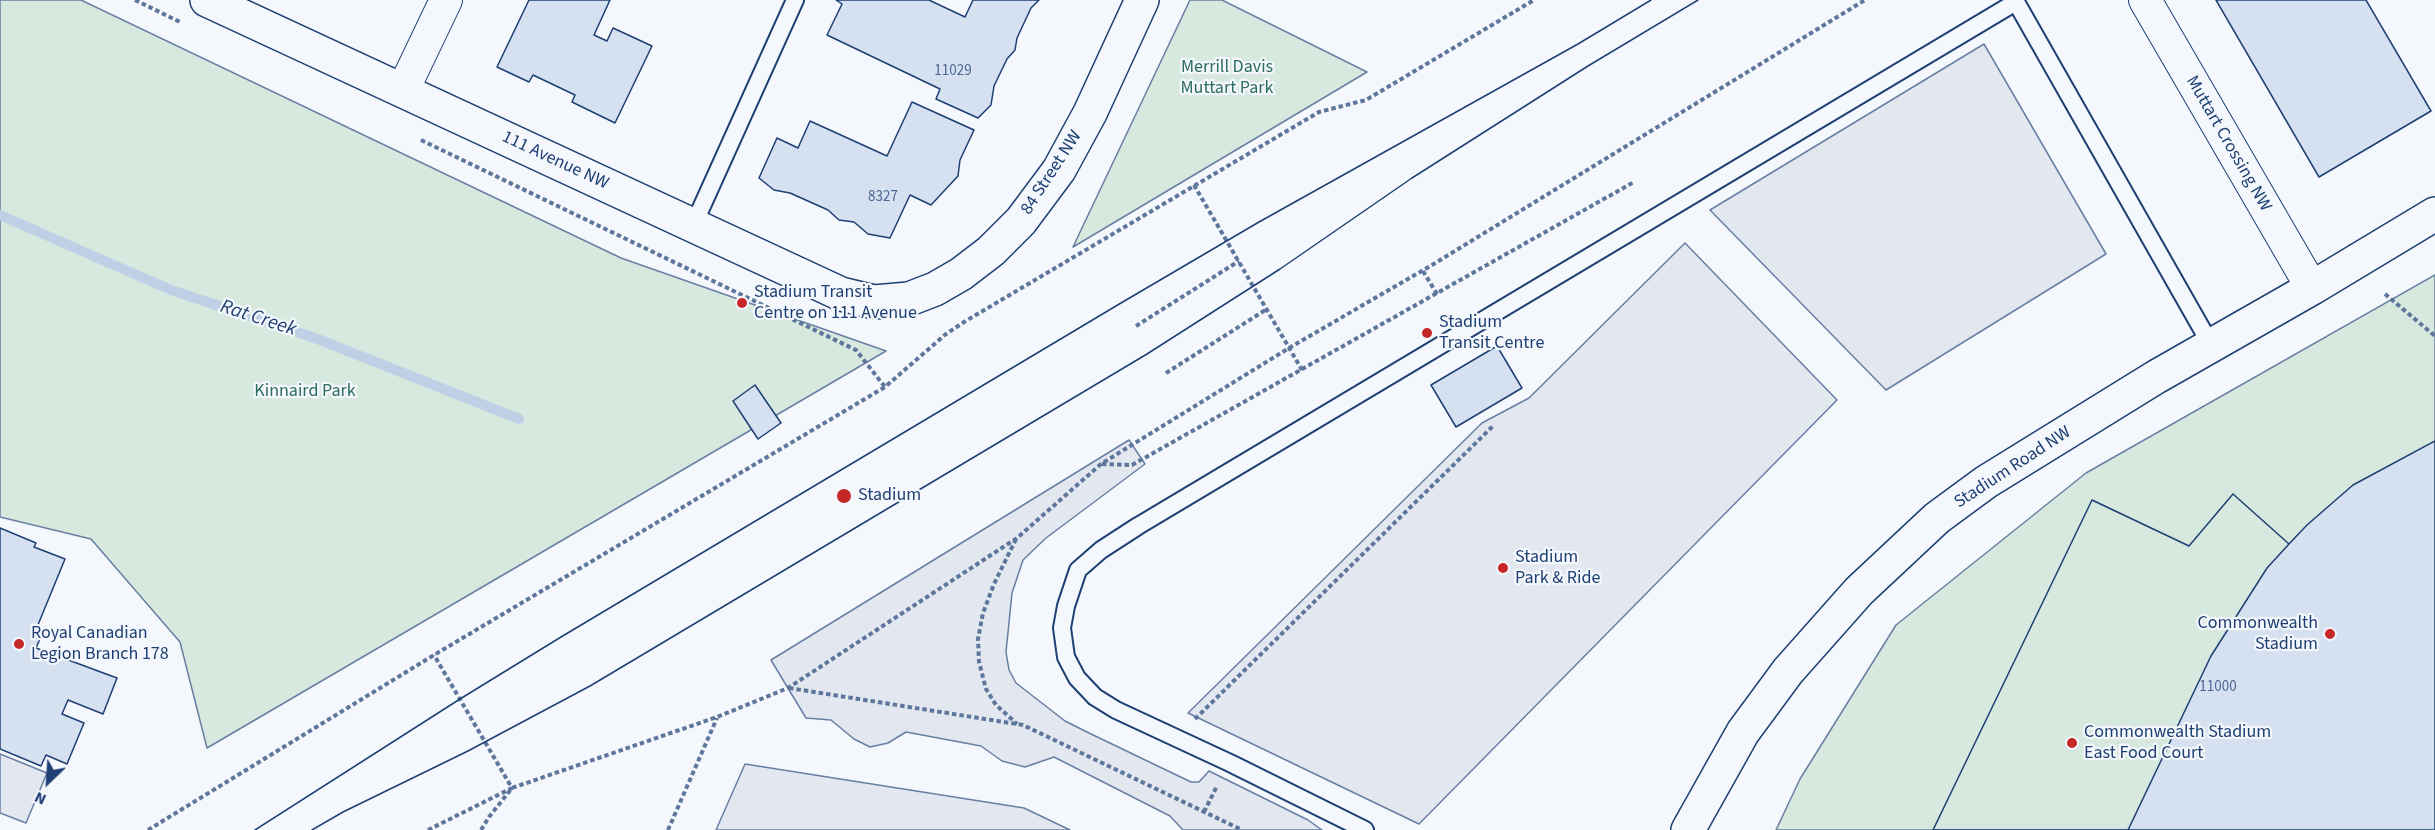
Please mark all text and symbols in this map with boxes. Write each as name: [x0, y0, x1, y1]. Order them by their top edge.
park label: Merrill Davis Muttart Park: [1181, 57, 1273, 100]
house number: 11029: [934, 63, 972, 81]
street label: Muttart Crossing NW: [2180, 72, 2276, 216]
street label: 111 Avenue NW: [498, 127, 612, 195]
street label: 84 Street NW: [1017, 127, 1087, 219]
house number: 8327: [868, 189, 898, 207]
place label: Stadium Transit Centre on 111 Avenue: [754, 282, 917, 324]
water label: Rat Creek: [217, 295, 299, 343]
marker: Stadium Transit Centre on 111 Avenue: [735, 296, 749, 310]
place label: Stadium Transit Centre: [1439, 312, 1544, 354]
marker: Stadium Transit Centre: [1420, 326, 1434, 340]
park label: Kinnaird Park: [254, 381, 356, 403]
street label: Stadium Road NW: [1951, 422, 2075, 514]
place label: Stadium: [858, 485, 921, 507]
marker: Stadium: [835, 487, 853, 505]
place label: Stadium Park & Ride: [1515, 547, 1600, 590]
marker: Stadium Park & Ride: [1496, 561, 1510, 575]
place label: Commonwealth Stadium: [2197, 613, 2318, 656]
place label: Royal Canadian Legion Branch 178: [31, 623, 169, 666]
marker: Commonwealth Stadium: [2323, 627, 2337, 641]
marker: Royal Canadian Legion Branch 178: [12, 637, 26, 651]
house number: 11000: [2199, 679, 2237, 697]
place label: Commonwealth Stadium East Food Court: [2084, 722, 2271, 764]
marker: Commonwealth Stadium East Food Court: [2065, 736, 2079, 750]
north arrow: [18, 752, 78, 812]
text: N: [31, 786, 50, 811]

